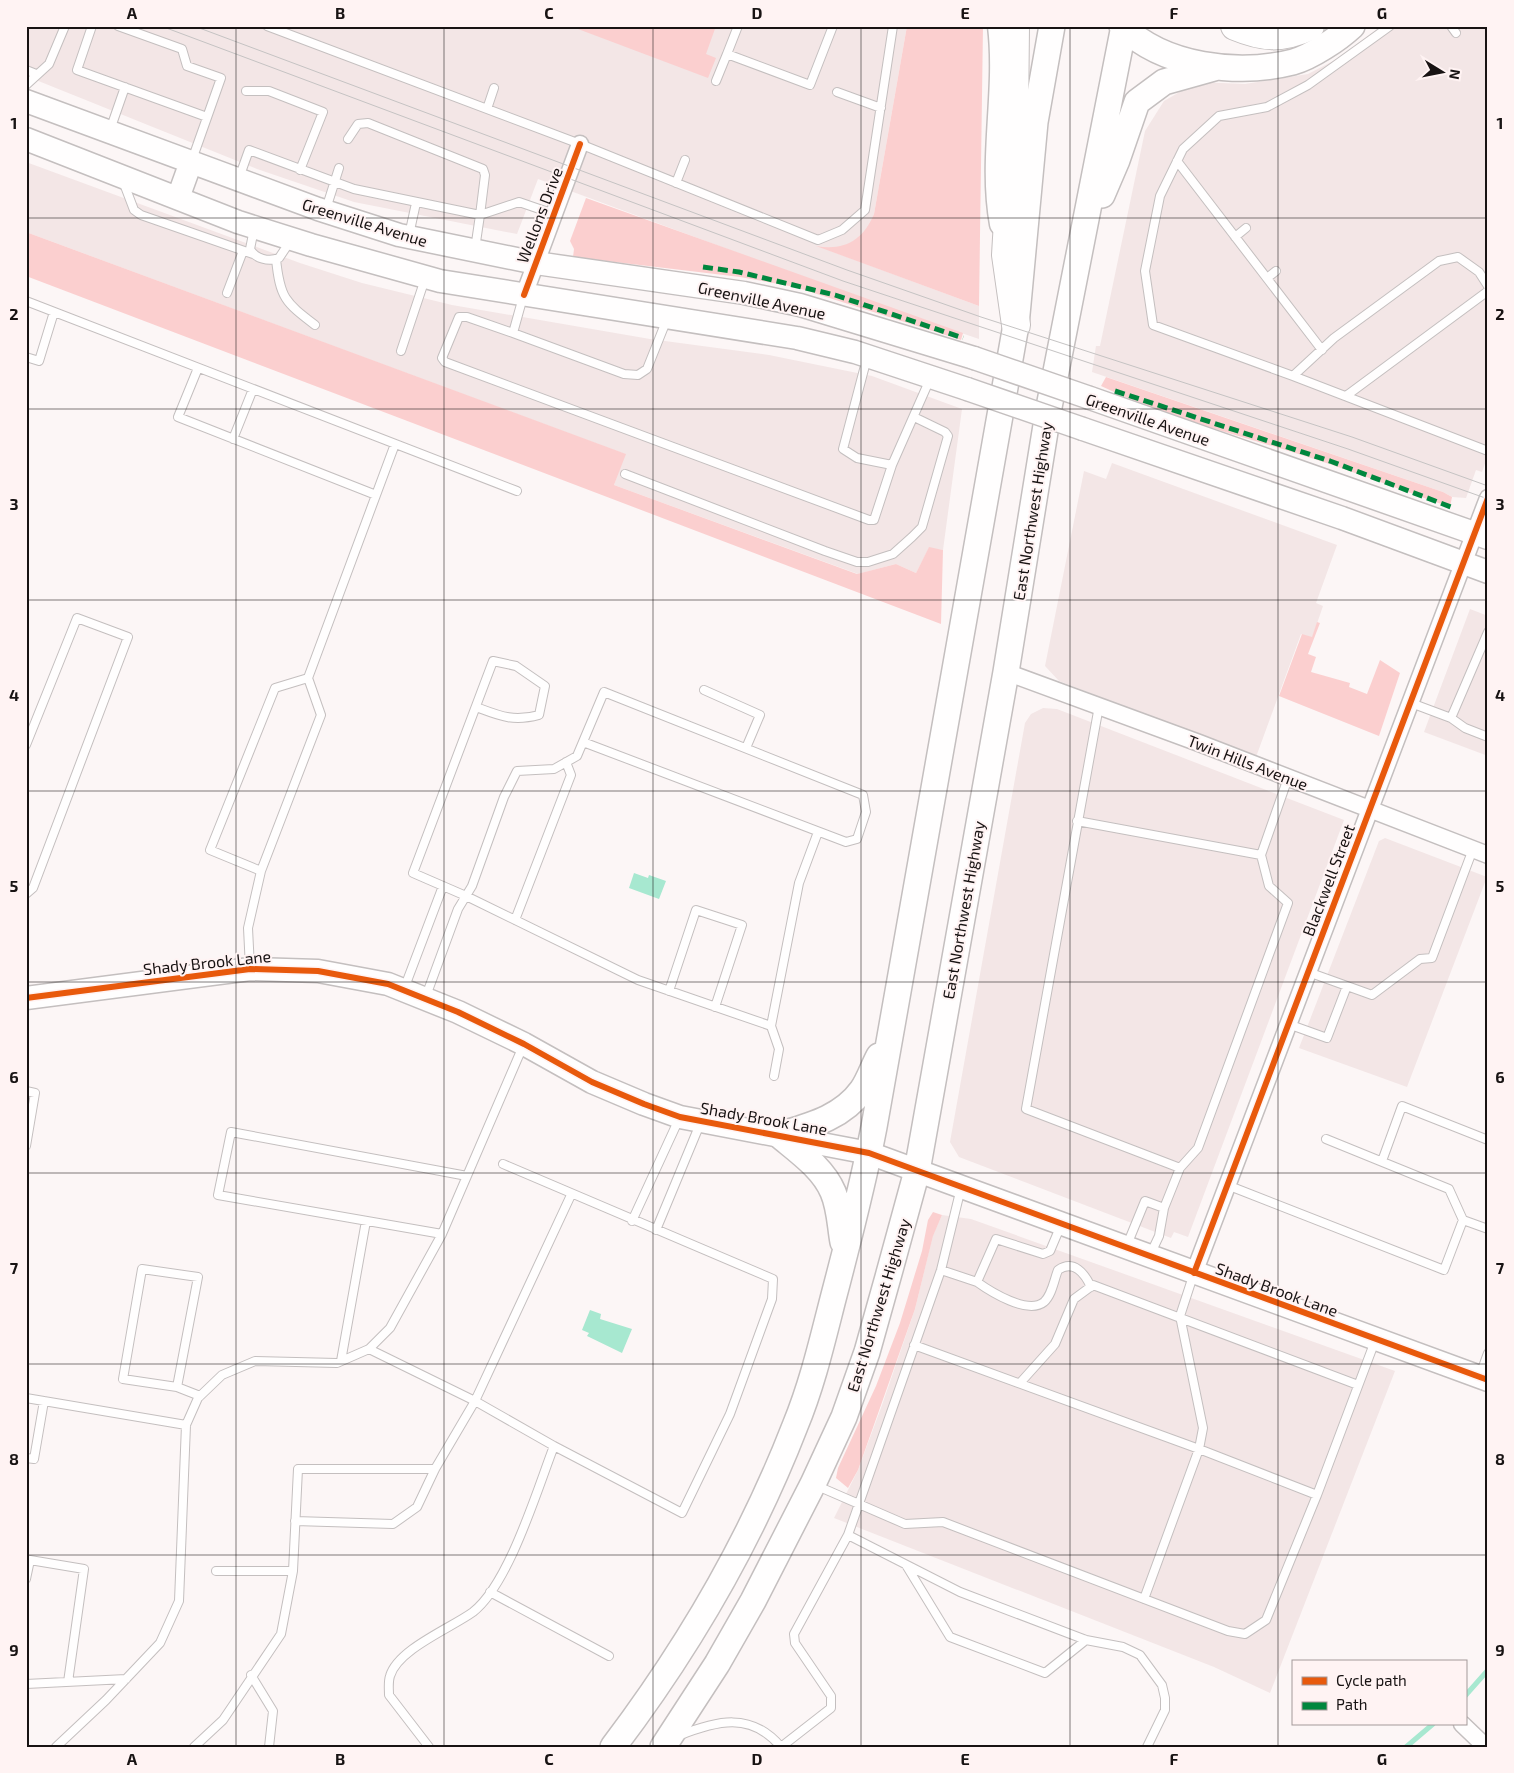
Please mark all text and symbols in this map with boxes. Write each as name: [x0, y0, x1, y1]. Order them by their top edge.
text: A: [127, 3, 138, 22]
text: B: [335, 3, 345, 22]
text: C: [544, 3, 554, 22]
text: D: [752, 3, 763, 22]
text: E: [960, 3, 970, 22]
text: F: [1170, 3, 1179, 22]
text: G: [1377, 3, 1387, 22]
north arrow: [1416, 48, 1466, 98]
text: N: [1446, 68, 1465, 81]
text: 1: [11, 113, 17, 132]
text: 1: [1497, 113, 1503, 132]
street label: Wellons Drive: [512, 164, 566, 266]
street label: Greenville Avenue: [300, 194, 430, 250]
street label: Greenville Avenue: [696, 277, 828, 323]
text: 2: [9, 304, 19, 323]
text: 2: [1495, 304, 1505, 323]
street label: Greenville Avenue: [1083, 389, 1213, 449]
street label: East Northwest Highway: [1008, 420, 1056, 602]
text: 3: [9, 494, 19, 513]
text: 3: [1495, 494, 1505, 513]
text: 4: [9, 685, 19, 704]
text: 4: [1495, 685, 1505, 704]
street label: Twin Hills Avenue: [1185, 730, 1311, 794]
street label: East Northwest Highway: [938, 819, 988, 1001]
street label: Blackwell Street: [1298, 821, 1358, 939]
text: 5: [10, 876, 19, 895]
text: 5: [1496, 876, 1505, 895]
street label: Shady Brook Lane: [142, 946, 272, 978]
text: 6: [9, 1067, 19, 1086]
text: 6: [1495, 1067, 1505, 1086]
street label: Shady Brook Lane: [699, 1097, 829, 1139]
street label: East Northwest Highway: [843, 1215, 914, 1394]
text: 7: [10, 1258, 19, 1277]
street label: Shady Brook Lane: [1213, 1258, 1341, 1320]
text: 7: [1496, 1258, 1505, 1277]
text: 8: [9, 1449, 19, 1468]
text: 8: [1495, 1449, 1505, 1468]
text: 9: [9, 1640, 19, 1659]
text: 9: [1495, 1640, 1505, 1659]
legend: [1292, 1660, 1466, 1726]
text: Cycle path: [1336, 1671, 1407, 1689]
text: Path: [1336, 1695, 1367, 1713]
text: A: [127, 1749, 138, 1768]
text: B: [335, 1749, 345, 1768]
text: C: [544, 1749, 554, 1768]
text: D: [752, 1749, 763, 1768]
text: E: [960, 1749, 970, 1768]
text: F: [1170, 1749, 1179, 1768]
text: G: [1377, 1749, 1387, 1768]

